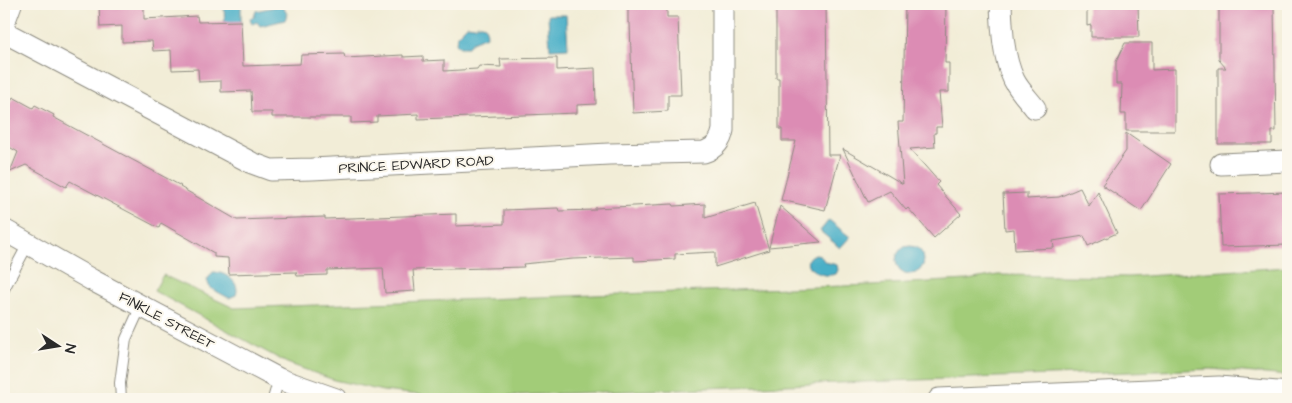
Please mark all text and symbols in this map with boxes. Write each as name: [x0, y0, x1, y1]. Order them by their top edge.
street label: PRINCE EDWARD ROAD: [338, 151, 494, 179]
street label: FINKLE STREET: [115, 287, 218, 355]
north arrow: [32, 320, 82, 370]
text: N: [59, 342, 80, 355]

